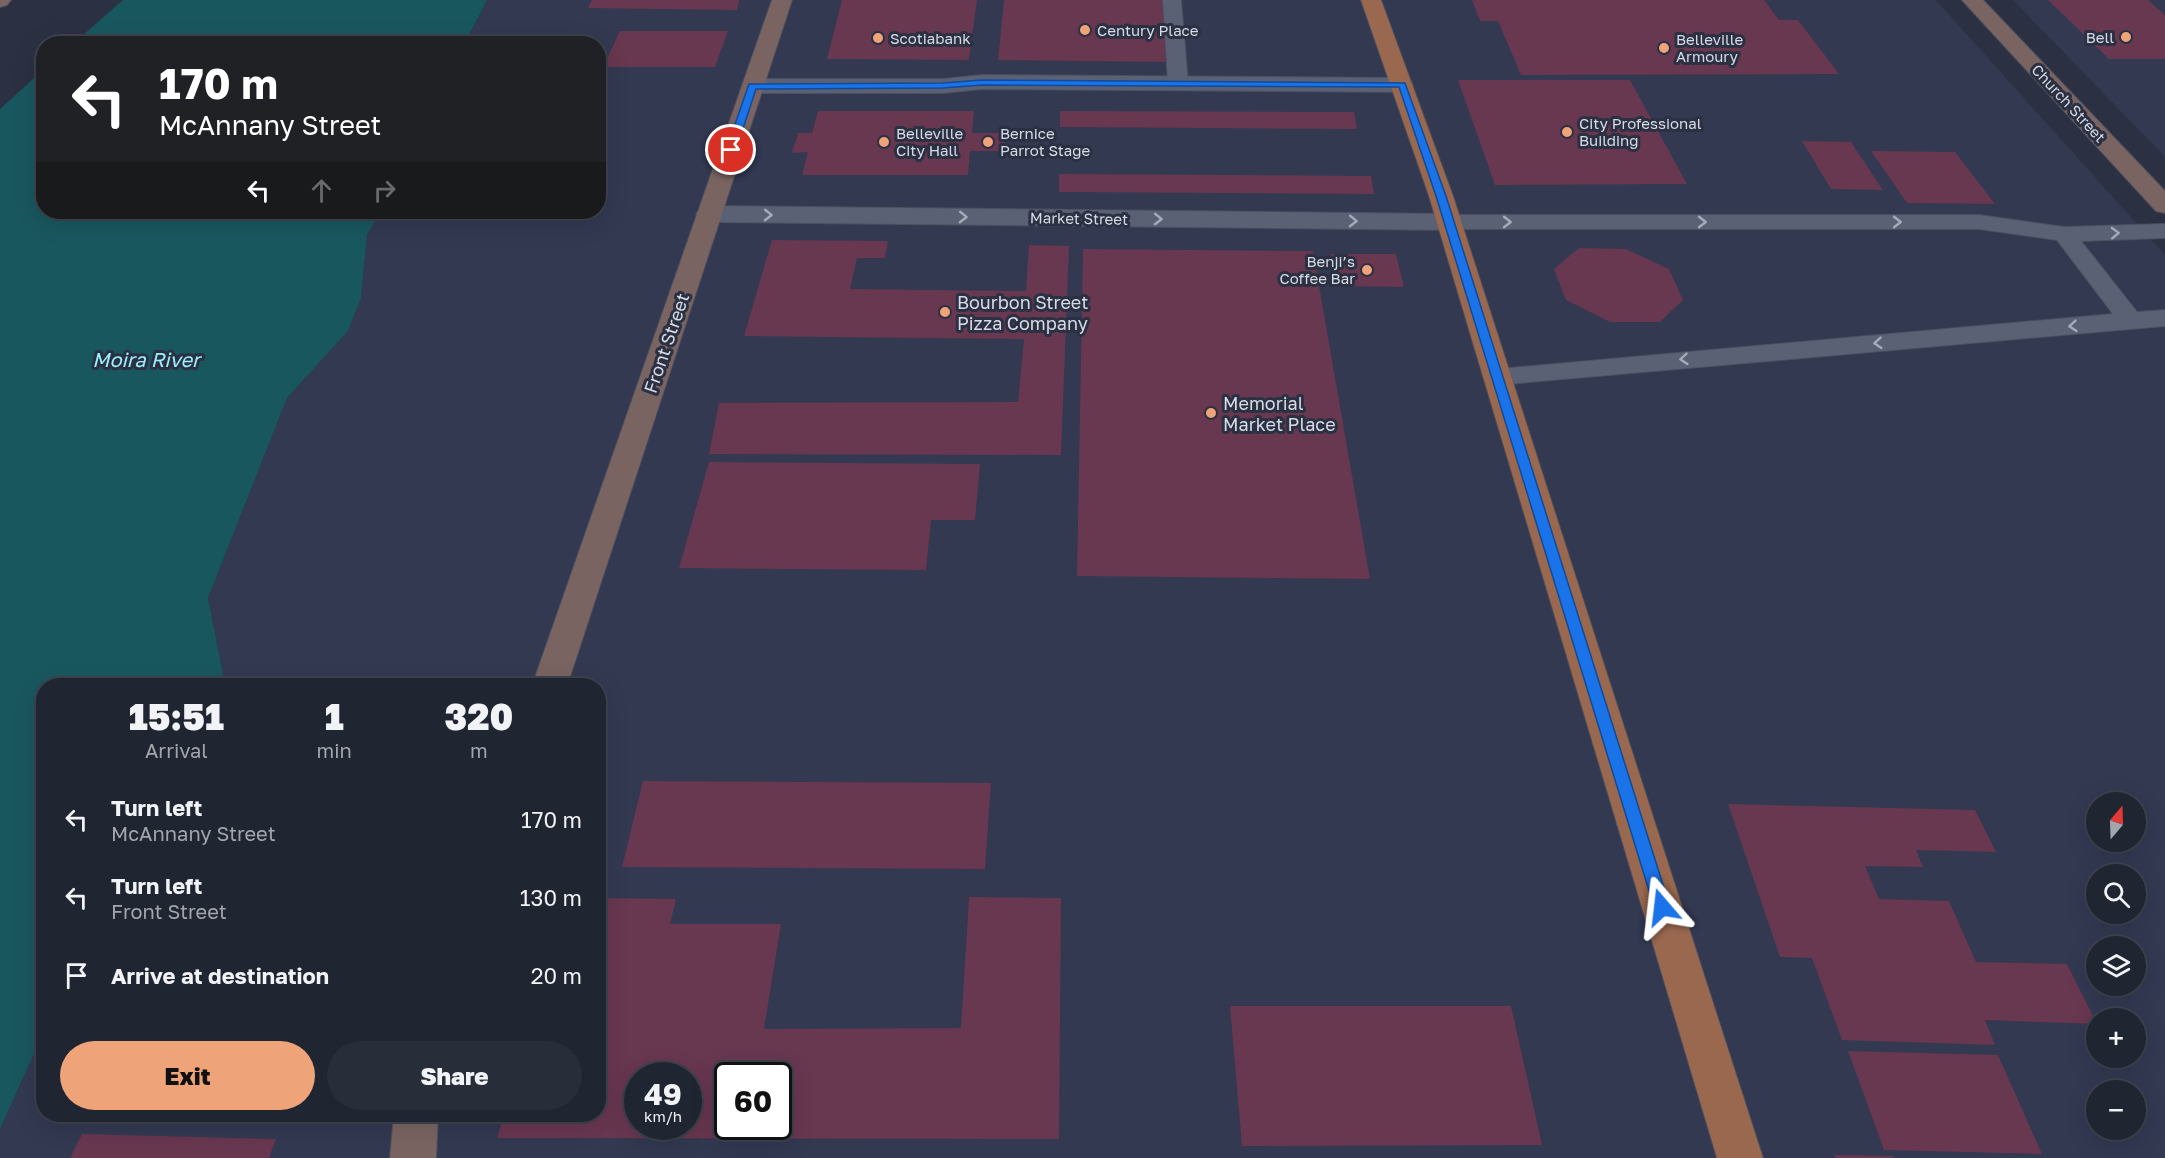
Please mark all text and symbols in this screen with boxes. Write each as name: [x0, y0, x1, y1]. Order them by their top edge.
place label: Century Place: [1097, 21, 1199, 39]
marker: Century Place: [1078, 23, 1092, 37]
place label: Bell: [2086, 28, 2114, 46]
place label: Scotiabank: [890, 29, 971, 47]
place label: Belleville Armoury: [1676, 30, 1743, 65]
marker: Bell: [2119, 30, 2133, 44]
marker: Scotiabank: [871, 31, 885, 45]
marker: Belleville Armoury: [1657, 41, 1671, 55]
text: 170 m: [159, 58, 278, 108]
icon: left: [60, 60, 138, 138]
street label: Church Street: [2028, 60, 2110, 146]
text: McAnnany Street: [159, 109, 381, 141]
place label: City Professional Building: [1579, 114, 1702, 149]
pin: [705, 124, 756, 175]
place label: Belleville City Hall: [896, 124, 963, 159]
place label: Bernice Parrot Stage: [1000, 124, 1090, 159]
marker: City Professional Building: [1560, 125, 1574, 139]
icon: arrive: [714, 133, 747, 166]
marker: Belleville City Hall: [877, 135, 891, 149]
marker: Bernice Parrot Stage: [981, 135, 995, 149]
icon: left: [242, 174, 275, 207]
icon: ahead: [305, 174, 338, 207]
icon: right: [368, 174, 401, 207]
street label: Market Street: [1030, 208, 1128, 228]
one-way arrow: [763, 209, 772, 221]
one-way arrow: [958, 211, 967, 223]
one-way arrow: [1153, 213, 1162, 225]
one-way arrow: [1348, 215, 1357, 227]
one-way arrow: [1503, 216, 1512, 228]
one-way arrow: [1698, 216, 1707, 228]
one-way arrow: [1893, 216, 1902, 228]
one-way arrow: [2110, 226, 2119, 239]
place label: Benji’s Coffee Bar: [1279, 252, 1355, 287]
marker: Benji’s Coffee Bar: [1360, 263, 1374, 277]
street label: Front Street: [639, 290, 693, 396]
place label: Bourbon Street Pizza Company: [957, 291, 1089, 334]
marker: Bourbon Street Pizza Company: [938, 305, 952, 319]
one-way arrow: [2068, 319, 2077, 332]
one-way arrow: [1874, 336, 1883, 349]
water label: Moira River: [92, 347, 203, 371]
one-way arrow: [1679, 352, 1689, 365]
place label: Memorial Market Place: [1223, 392, 1336, 435]
marker: Memorial Market Place: [1204, 406, 1218, 420]
text: 15:51: [129, 695, 224, 738]
text: 1: [325, 695, 344, 738]
text: 320: [445, 695, 513, 738]
text: Arrival: [145, 738, 208, 762]
text: min: [317, 738, 352, 762]
text: m: [470, 738, 488, 762]
north arrow: [2086, 792, 2146, 852]
map controls: [2086, 792, 2146, 1140]
text: Turn left: [111, 794, 202, 821]
icon: left: [60, 803, 93, 836]
text: 170 m: [521, 806, 582, 833]
text: McAnnany Street: [111, 821, 276, 845]
button: search: [2086, 864, 2146, 924]
text: Turn left: [111, 872, 202, 899]
position arrow: [1630, 875, 1694, 939]
icon: left: [60, 881, 93, 914]
text: 130 m: [520, 884, 582, 911]
text: Front Street: [111, 899, 227, 923]
button: layers: [2086, 936, 2146, 996]
icon: arrive: [60, 959, 93, 992]
text: Arrive at destination: [111, 962, 329, 989]
text: 20 m: [531, 962, 582, 989]
button: +: [2086, 1008, 2146, 1068]
button: Exit: [60, 1041, 315, 1110]
button: Share: [327, 1041, 582, 1110]
speed limit sign: 60: [714, 1062, 792, 1140]
text: 49: [644, 1076, 682, 1112]
button: −: [2086, 1080, 2146, 1140]
text: km/h: [644, 1107, 682, 1125]

